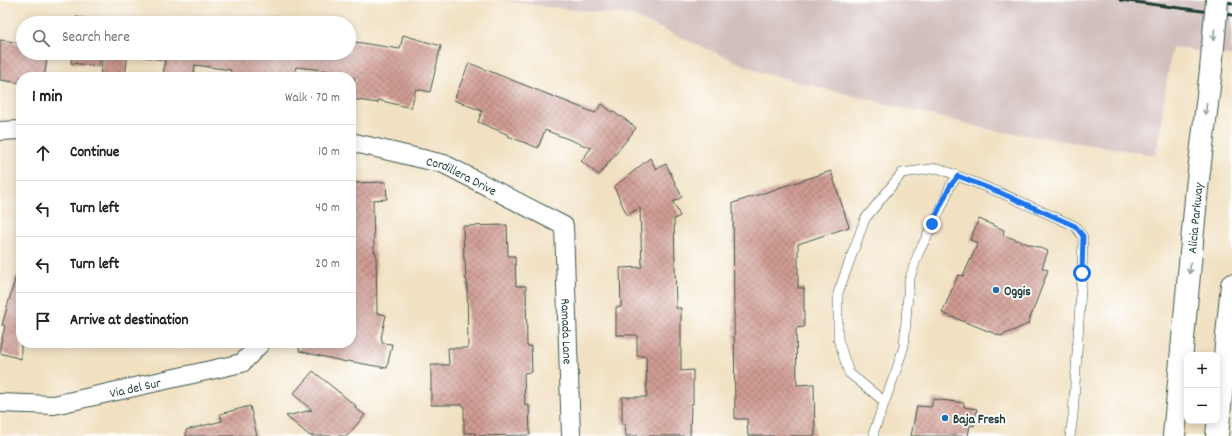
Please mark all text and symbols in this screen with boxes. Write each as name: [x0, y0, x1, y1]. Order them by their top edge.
search box: [16, 16, 356, 60]
icon: search: [30, 27, 52, 49]
text: Search here: [62, 27, 130, 49]
one-way arrow: [1210, 28, 1217, 41]
text: 1 min: [32, 86, 62, 110]
text: Walk · 70 m: [285, 89, 340, 108]
one-way arrow: [1202, 102, 1210, 115]
icon: ahead: [32, 142, 54, 164]
text: Continue: [70, 142, 119, 164]
text: 10 m: [318, 143, 340, 162]
street label: Cordillera Drive: [424, 153, 500, 202]
street label: Alicia Parkway: [1184, 181, 1210, 255]
icon: left: [32, 198, 54, 220]
text: Turn left: [70, 198, 119, 220]
text: 40 m: [316, 199, 340, 218]
route end: [923, 215, 941, 233]
icon: left: [32, 254, 54, 276]
text: Turn left: [70, 254, 119, 276]
text: 20 m: [315, 255, 340, 274]
one-way arrow: [1186, 262, 1193, 275]
route start: [1073, 264, 1091, 282]
place label: Oggis: [1004, 283, 1031, 302]
marker: Oggis: [991, 285, 1001, 295]
street label: Ramada Lane: [554, 298, 576, 365]
icon: arrive: [32, 310, 54, 332]
text: Arrive at destination: [70, 310, 188, 332]
map controls: [1184, 352, 1220, 424]
button: +: [1184, 352, 1220, 388]
street label: Via del Sur: [108, 374, 163, 404]
button: −: [1184, 388, 1220, 424]
place label: Baja Fresh: [953, 411, 1006, 430]
marker: Baja Fresh: [940, 413, 950, 423]

